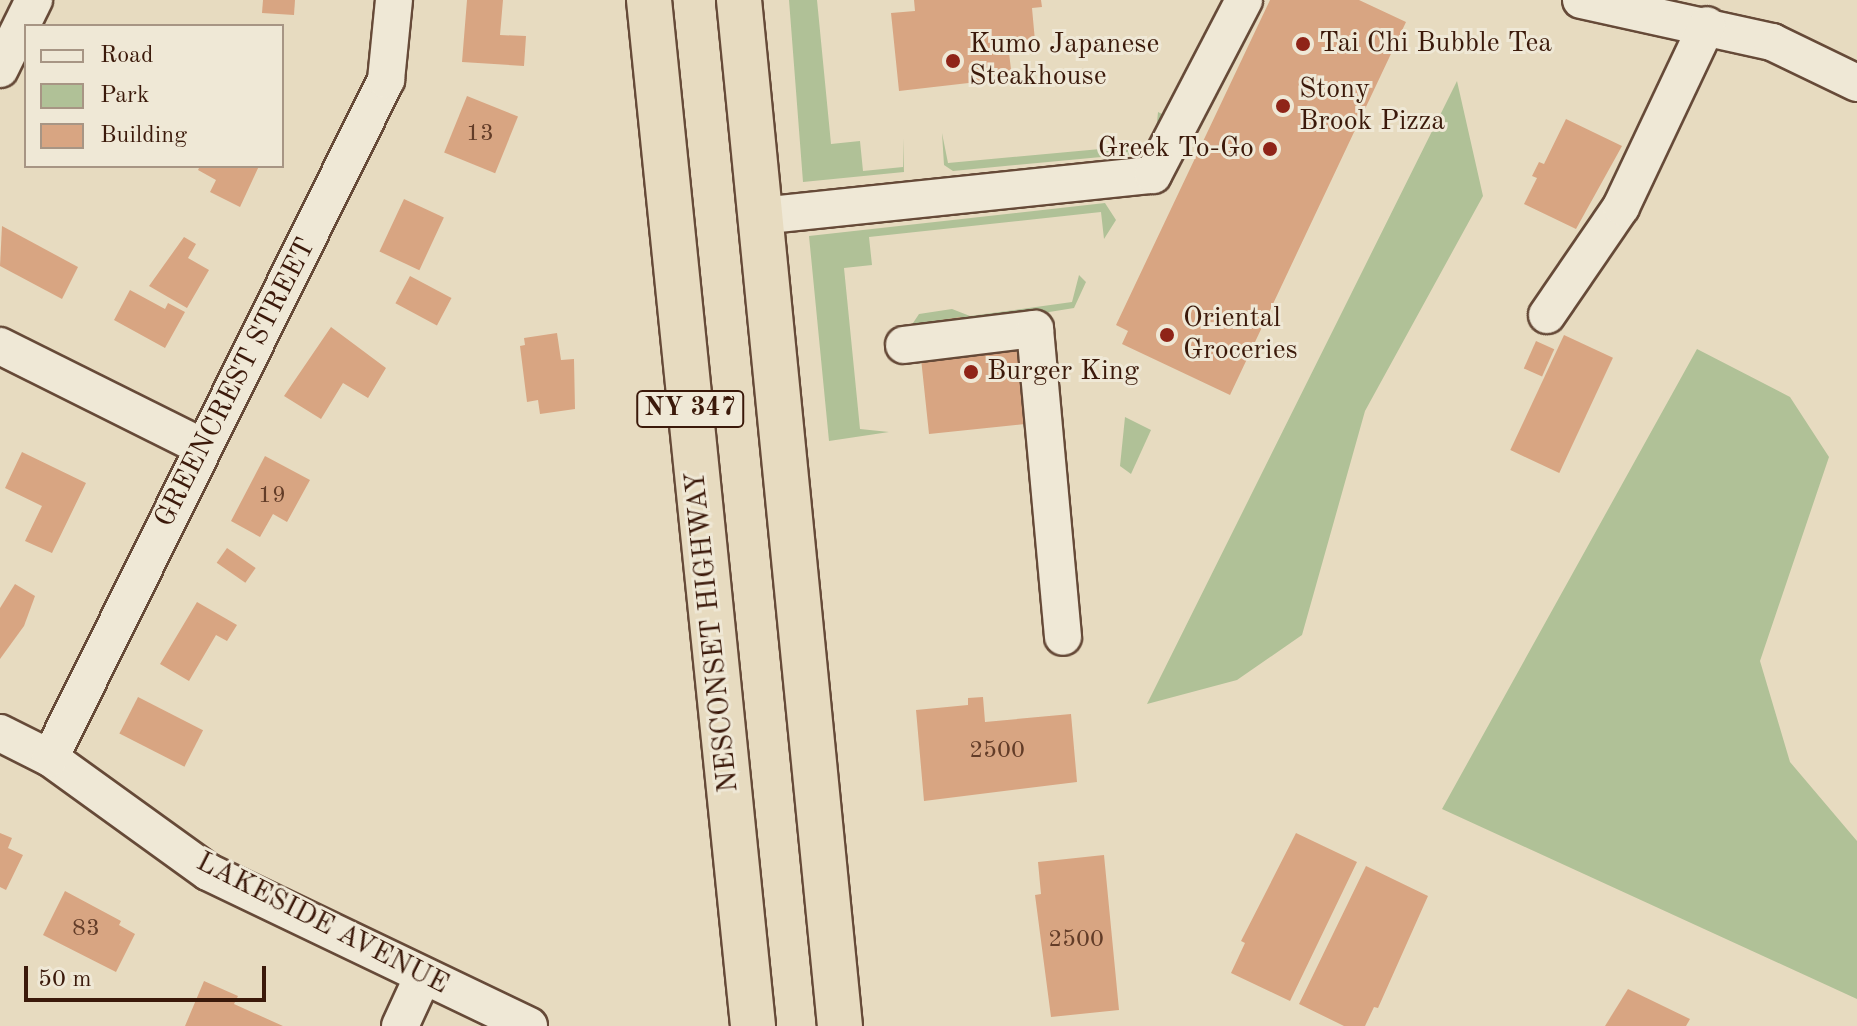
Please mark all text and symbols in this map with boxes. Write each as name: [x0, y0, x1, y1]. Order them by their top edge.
legend: [24, 24, 284, 168]
place label: Tai Chi Bubble Tea: [1319, 27, 1552, 61]
place label: Kumo Japanese Steakhouse: [969, 28, 1159, 94]
marker: Tai Chi Bubble Tea: [1294, 35, 1312, 53]
text: Road: [100, 44, 153, 68]
marker: Kumo Japanese Steakhouse: [944, 52, 962, 70]
place label: Stony Brook Pizza: [1299, 73, 1445, 139]
text: Park: [100, 84, 149, 108]
marker: Stony Brook Pizza: [1274, 97, 1292, 115]
house number: 13: [466, 121, 494, 149]
text: Building: [100, 124, 187, 148]
place label: Greek To-Go: [1098, 132, 1254, 166]
marker: Greek To-Go: [1261, 140, 1279, 158]
street label: GREENCREST STREET: [148, 233, 324, 533]
place label: Oriental Groceries: [1183, 302, 1298, 368]
marker: Oriental Groceries: [1158, 326, 1176, 344]
place label: Burger King: [987, 355, 1139, 389]
marker: Burger King: [962, 363, 980, 381]
road number: NY 347: [636, 387, 744, 431]
street label: NESCONSET HIGHWAY: [679, 470, 747, 794]
house number: 19: [258, 483, 286, 511]
house number: 2500: [969, 738, 1025, 766]
street label: LAKESIDE AVENUE: [190, 846, 454, 1002]
house number: 83: [72, 916, 100, 944]
house number: 2500: [1048, 927, 1104, 955]
scale bar: [28, 950, 270, 1000]
text: 50 m: [38, 968, 92, 992]

